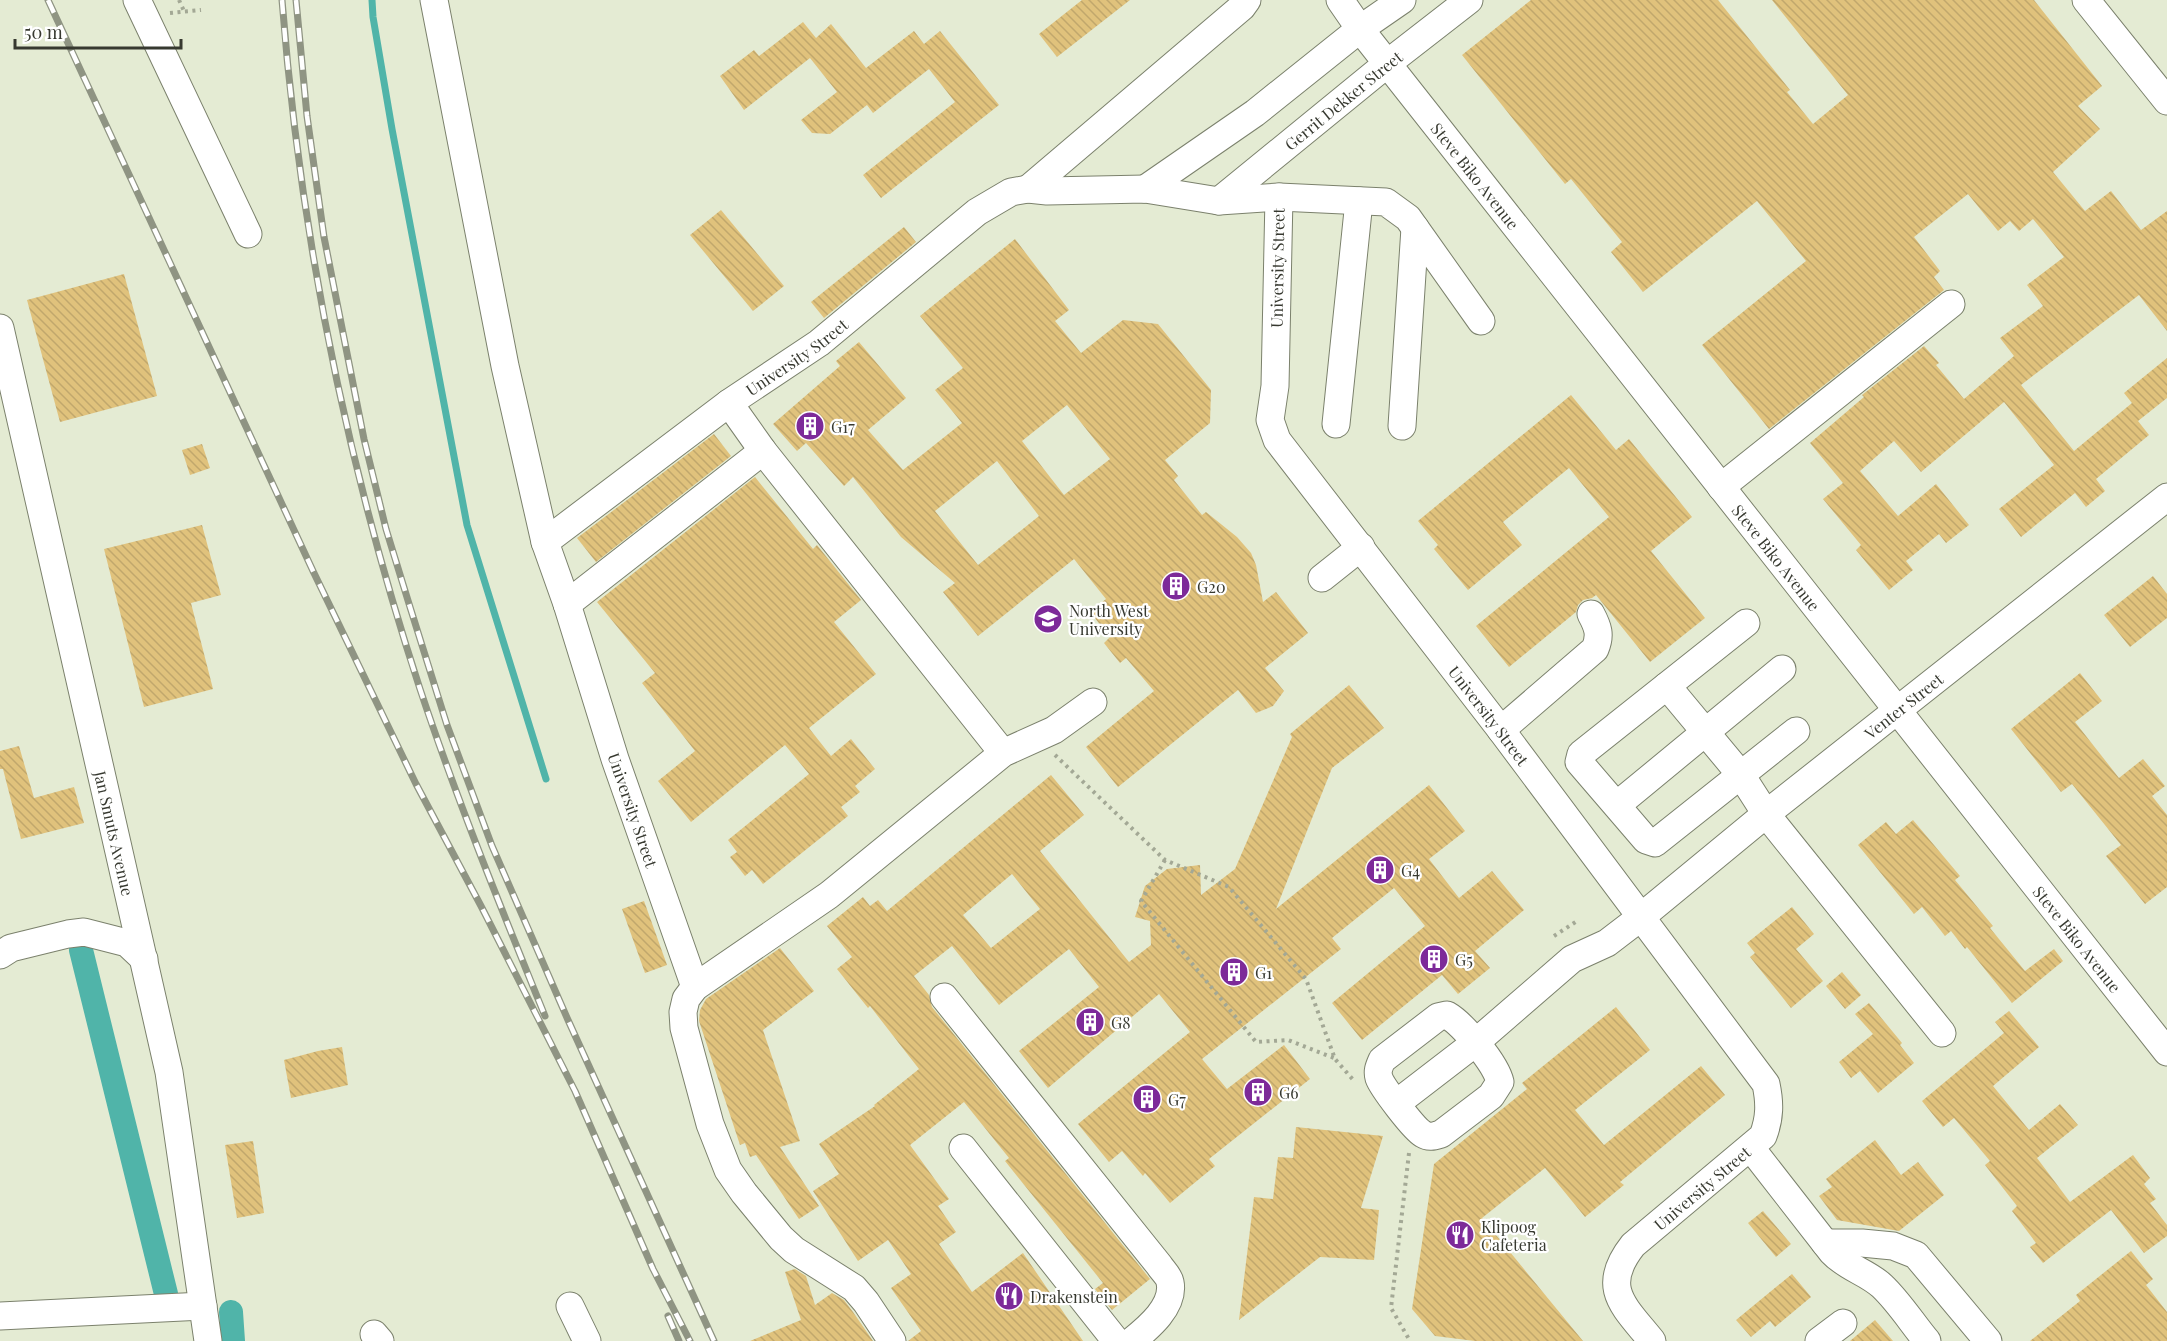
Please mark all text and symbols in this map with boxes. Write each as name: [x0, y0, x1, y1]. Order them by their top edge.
scale bar: [15, 12, 182, 50]
text: 50 m: [24, 20, 63, 44]
street label: Gerrit Dekker Street: [1280, 45, 1406, 154]
street label: Steve Biko Avenue: [1427, 118, 1524, 233]
street label: University Street: [1265, 208, 1289, 328]
street label: University Street: [741, 313, 852, 400]
building icon: G17: [794, 410, 826, 442]
place label: G17: [831, 416, 855, 437]
street label: Steve Biko Avenue: [1728, 500, 1825, 615]
building icon: G20: [1160, 570, 1192, 602]
place label: G20: [1197, 576, 1226, 597]
place label: North West University: [1069, 600, 1149, 639]
school or university icon: North West University: [1032, 603, 1064, 635]
street label: University Street: [1444, 661, 1534, 769]
street label: Venter Street: [1859, 668, 1947, 744]
street label: University Street: [604, 750, 663, 870]
street label: Jan Smuts Avenue: [90, 768, 139, 898]
building icon: G4: [1364, 854, 1396, 886]
place label: G4: [1401, 860, 1420, 881]
street label: Steve Biko Avenue: [2029, 881, 2126, 996]
building icon: G5: [1418, 943, 1450, 975]
place label: G5: [1455, 949, 1473, 970]
building icon: G1: [1218, 956, 1250, 988]
place label: G1: [1255, 962, 1272, 983]
building icon: G8: [1074, 1006, 1106, 1038]
place label: G8: [1111, 1012, 1131, 1033]
building icon: G6: [1242, 1076, 1274, 1108]
place label: G6: [1279, 1082, 1299, 1103]
building icon: G7: [1131, 1083, 1163, 1115]
place label: G7: [1168, 1089, 1186, 1110]
street label: University Street: [1649, 1141, 1755, 1235]
place label: Klipoog Cafeteria: [1481, 1216, 1547, 1255]
restaurant icon: Klipoog Cafeteria: [1444, 1219, 1476, 1251]
restaurant icon: Drakenstein: [993, 1280, 1025, 1312]
place label: Drakenstein: [1030, 1286, 1118, 1307]

